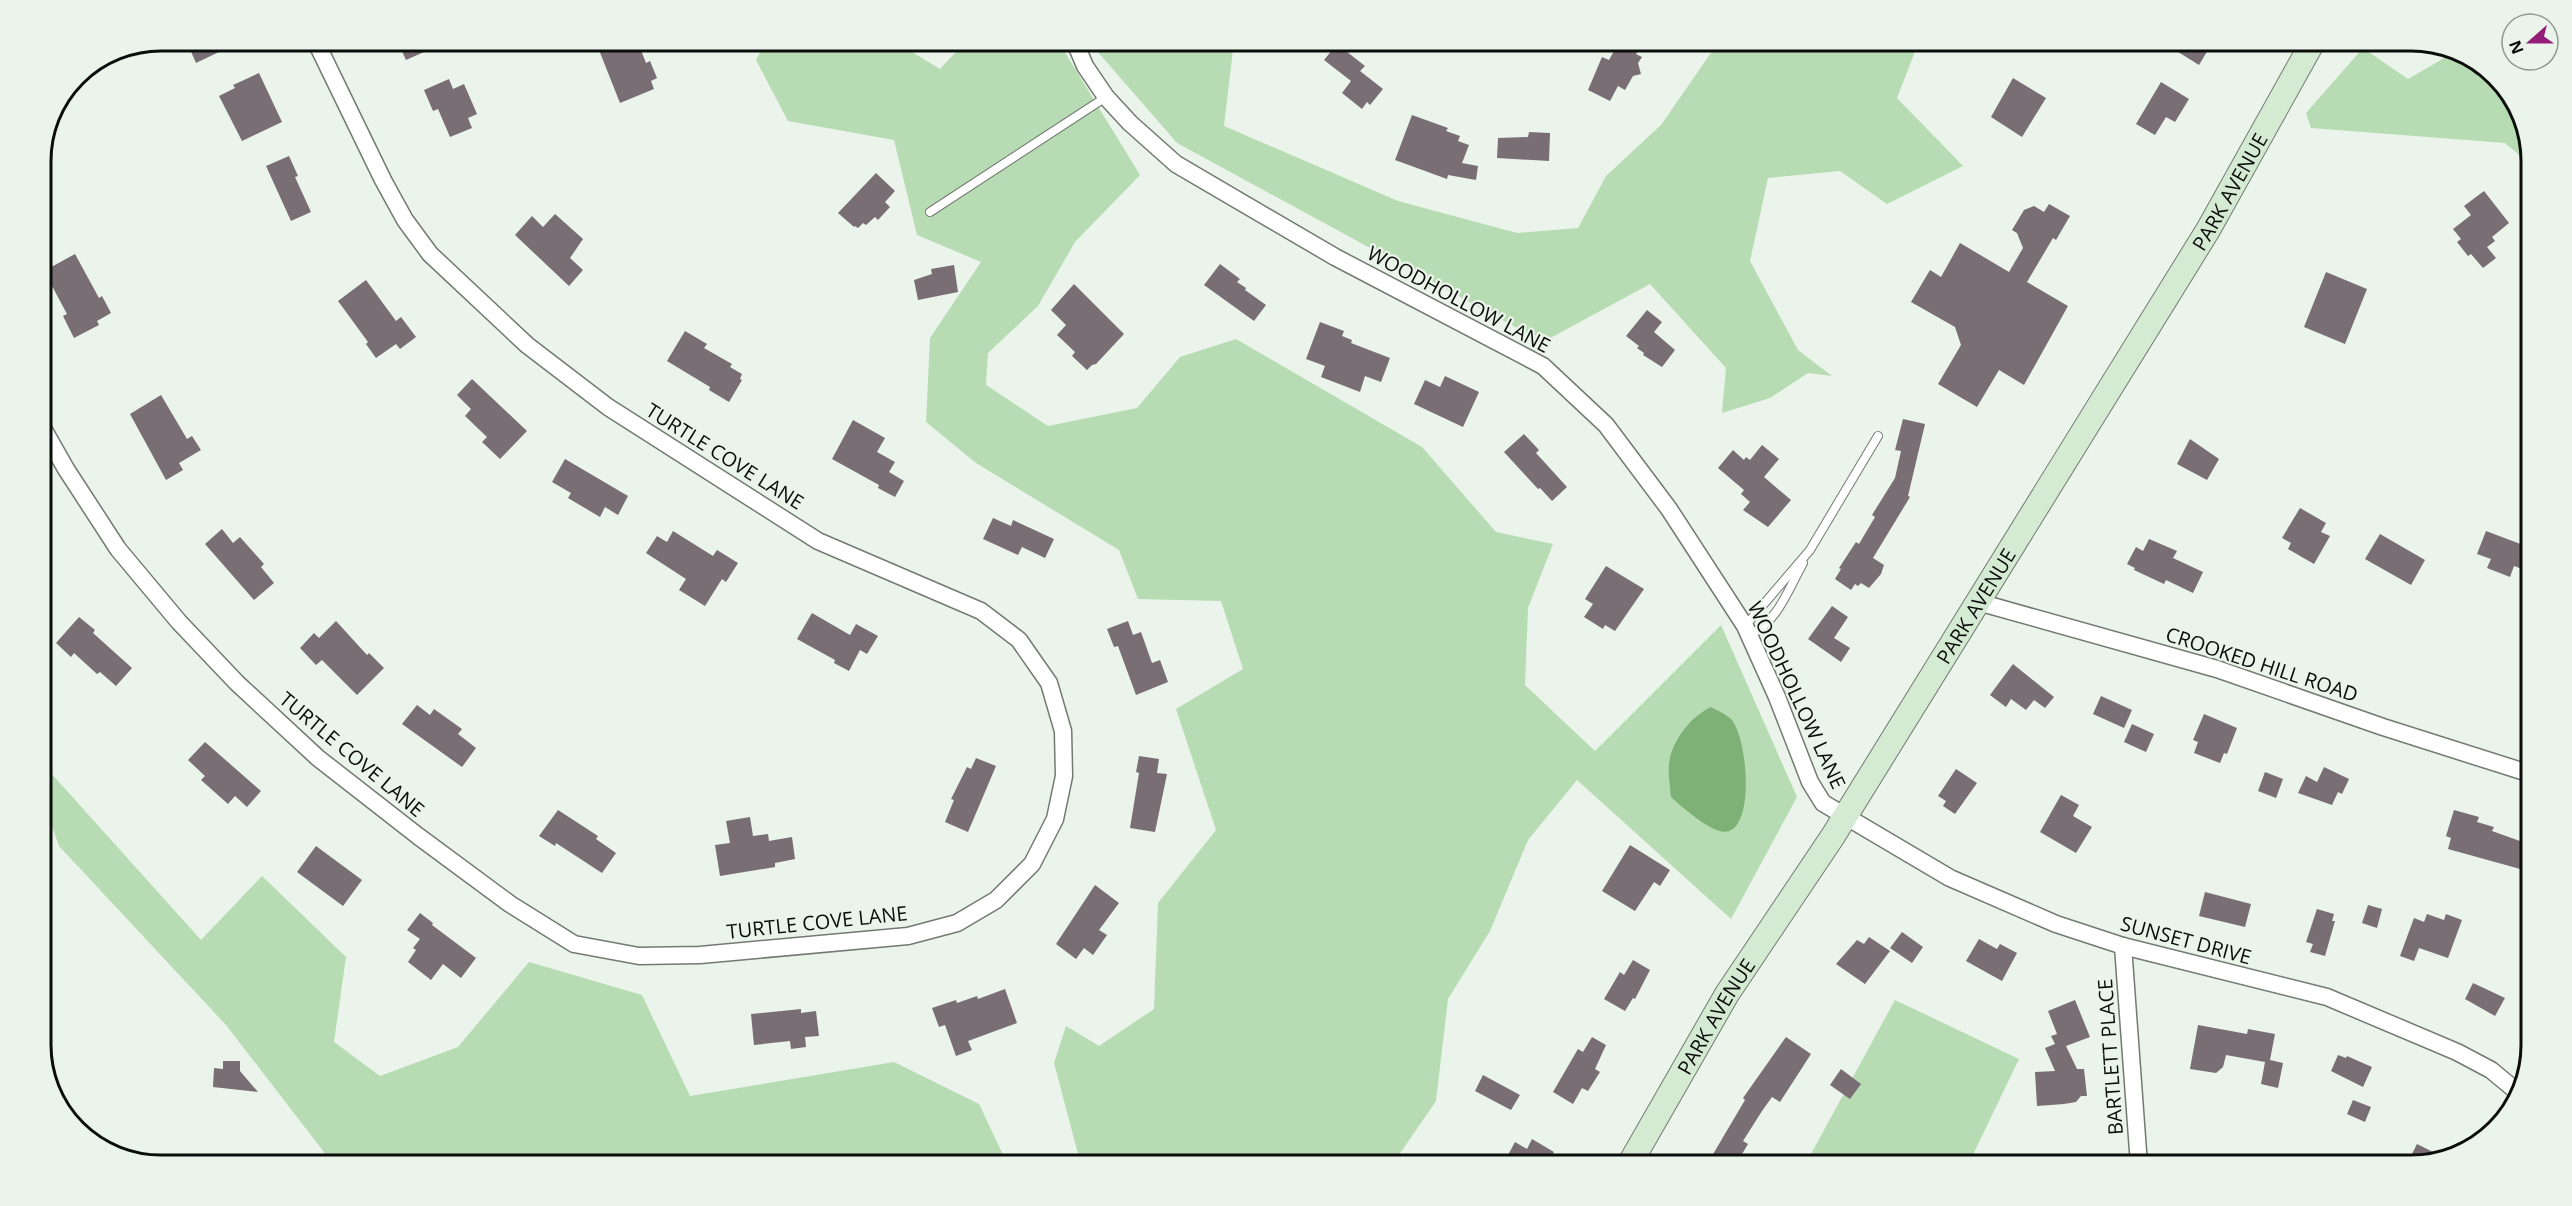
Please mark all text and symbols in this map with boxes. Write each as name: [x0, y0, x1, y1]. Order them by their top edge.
north arrow: [2500, 12, 2560, 72]
text: N: [2503, 37, 2529, 57]
street label: PARK AVENUE: [2185, 128, 2273, 255]
street label: WOODHOLLOW LANE: [1363, 239, 1555, 359]
street label: TURTLE COVE LANE: [641, 396, 809, 516]
street label: PARK AVENUE: [1929, 543, 2021, 669]
street label: WOODHOLLOW LANE: [1742, 597, 1852, 793]
street label: CROOKED HILL ROAD: [2162, 620, 2362, 708]
street label: TURTLE COVE LANE: [274, 685, 430, 823]
street label: TURTLE COVE LANE: [725, 899, 909, 945]
street label: SUNSET DRIVE: [2118, 910, 2254, 970]
street label: PARK AVENUE: [1670, 953, 1761, 1079]
street label: BARTLETT PLACE: [2091, 978, 2129, 1136]

